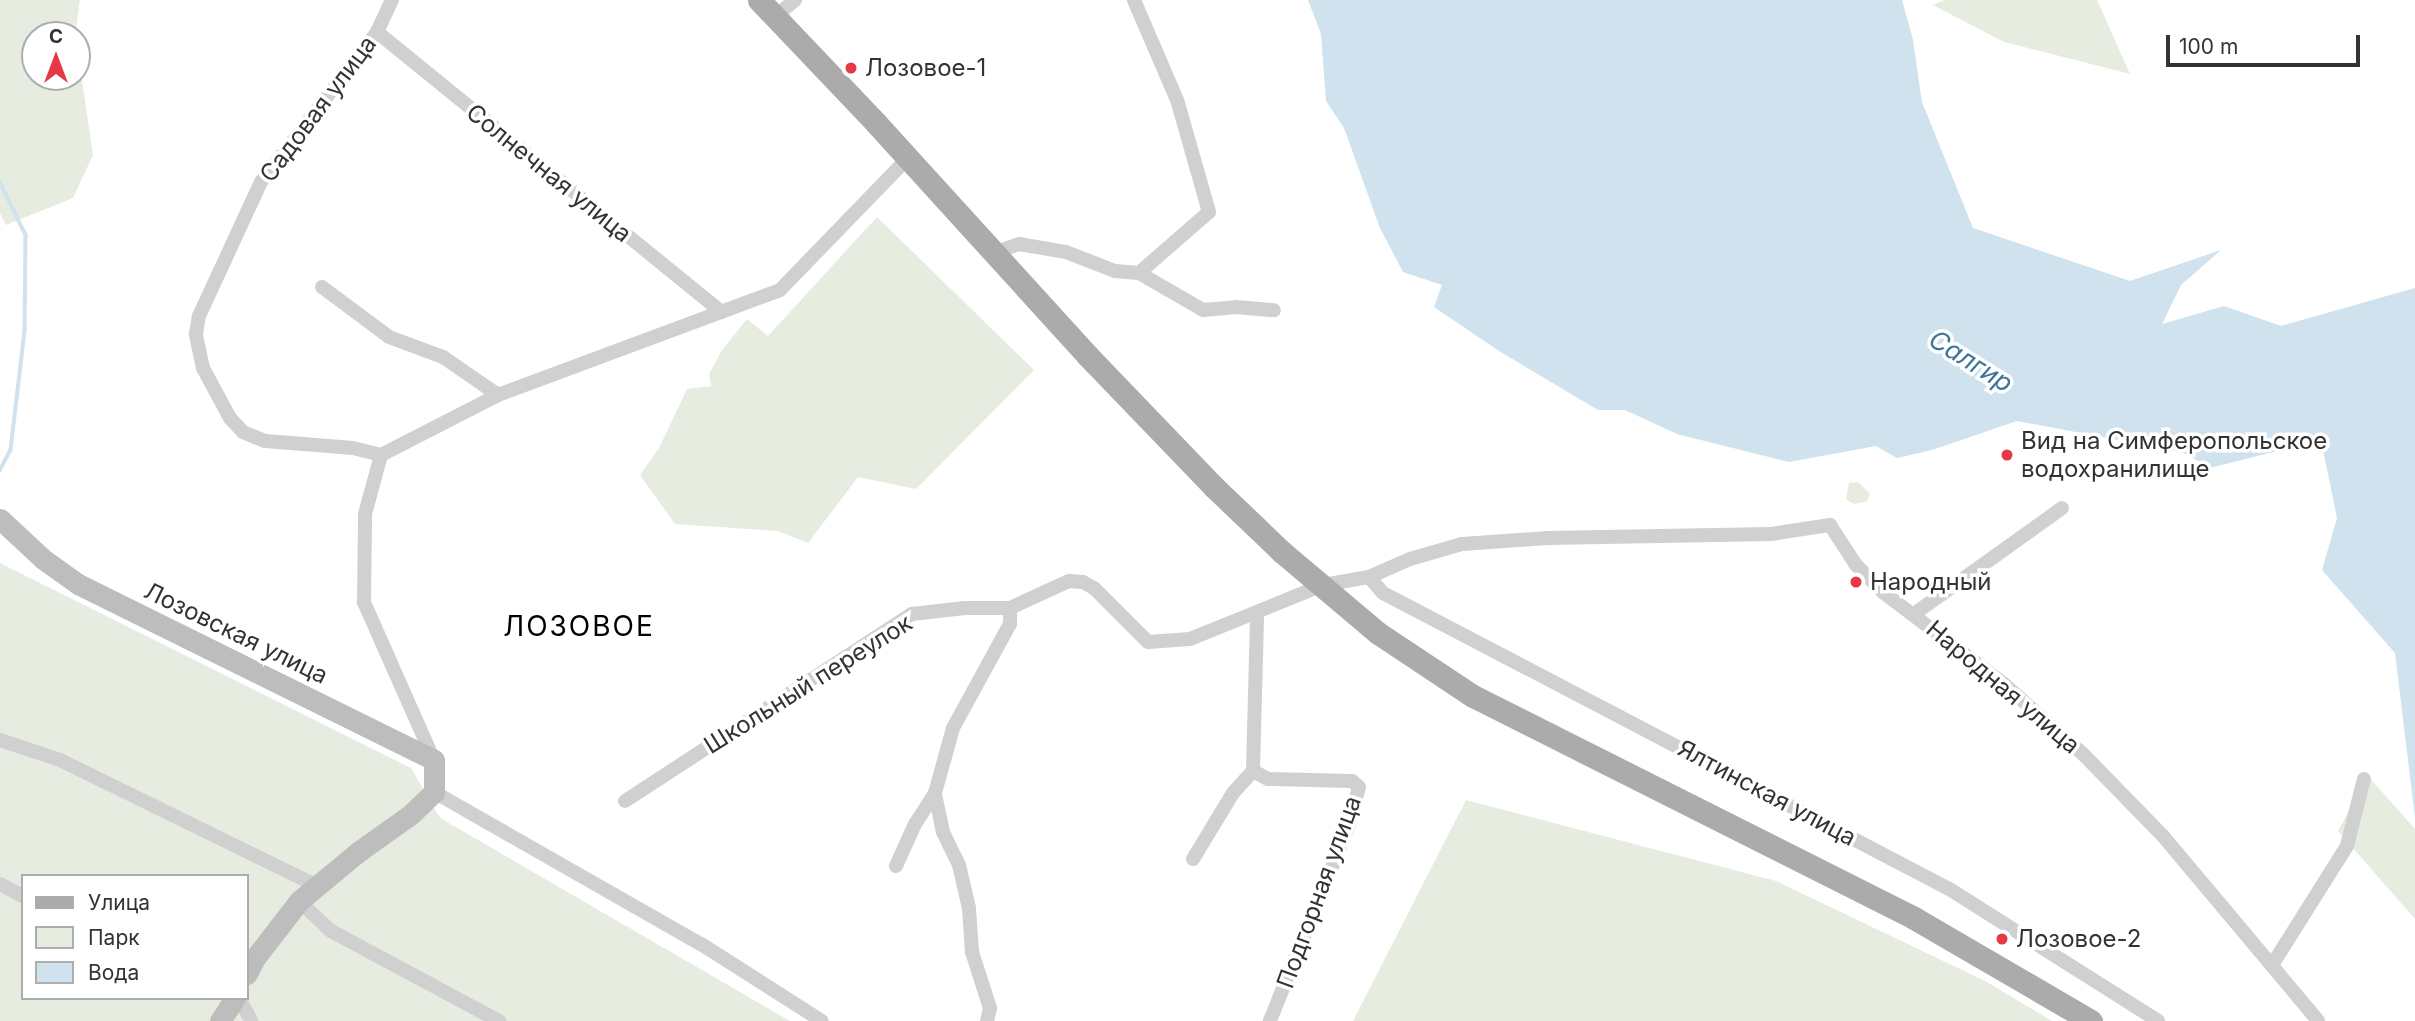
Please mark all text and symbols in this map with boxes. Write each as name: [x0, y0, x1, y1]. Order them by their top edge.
north arrow: [21, 21, 91, 91]
scale bar: [2170, 21, 2364, 65]
text: С: [49, 25, 63, 48]
street label: Садовая улица: [254, 30, 382, 188]
text: 100 m: [2179, 34, 2238, 59]
place label: Лозовое-1: [865, 54, 986, 82]
marker: Лозовое-1: [843, 60, 859, 76]
street label: Солнечная улица: [461, 98, 637, 248]
water label: Салгир: [1923, 323, 2019, 399]
place label: Вид на Симферопольское водохранилище: [2021, 427, 2327, 483]
marker: Вид на Симферопольское водохранилище: [1999, 447, 2015, 463]
place label: Народный: [1870, 568, 1992, 596]
marker: Народный: [1848, 574, 1864, 590]
street label: Лозовская улица: [140, 576, 332, 690]
street label: Школьный переулок: [699, 608, 917, 760]
district label: ЛОЗОВОЕ: [504, 609, 654, 643]
street label: Народная улица: [1920, 614, 2086, 760]
street label: Ялтинская улица: [1673, 734, 1861, 852]
street label: Подгорная улица: [1271, 792, 1367, 992]
legend: [21, 874, 248, 1000]
text: Улица: [88, 890, 150, 915]
text: Парк: [88, 925, 140, 950]
place label: Лозовое-2: [2016, 925, 2141, 953]
marker: Лозовое-2: [1994, 931, 2010, 947]
text: Вода: [88, 960, 139, 985]

